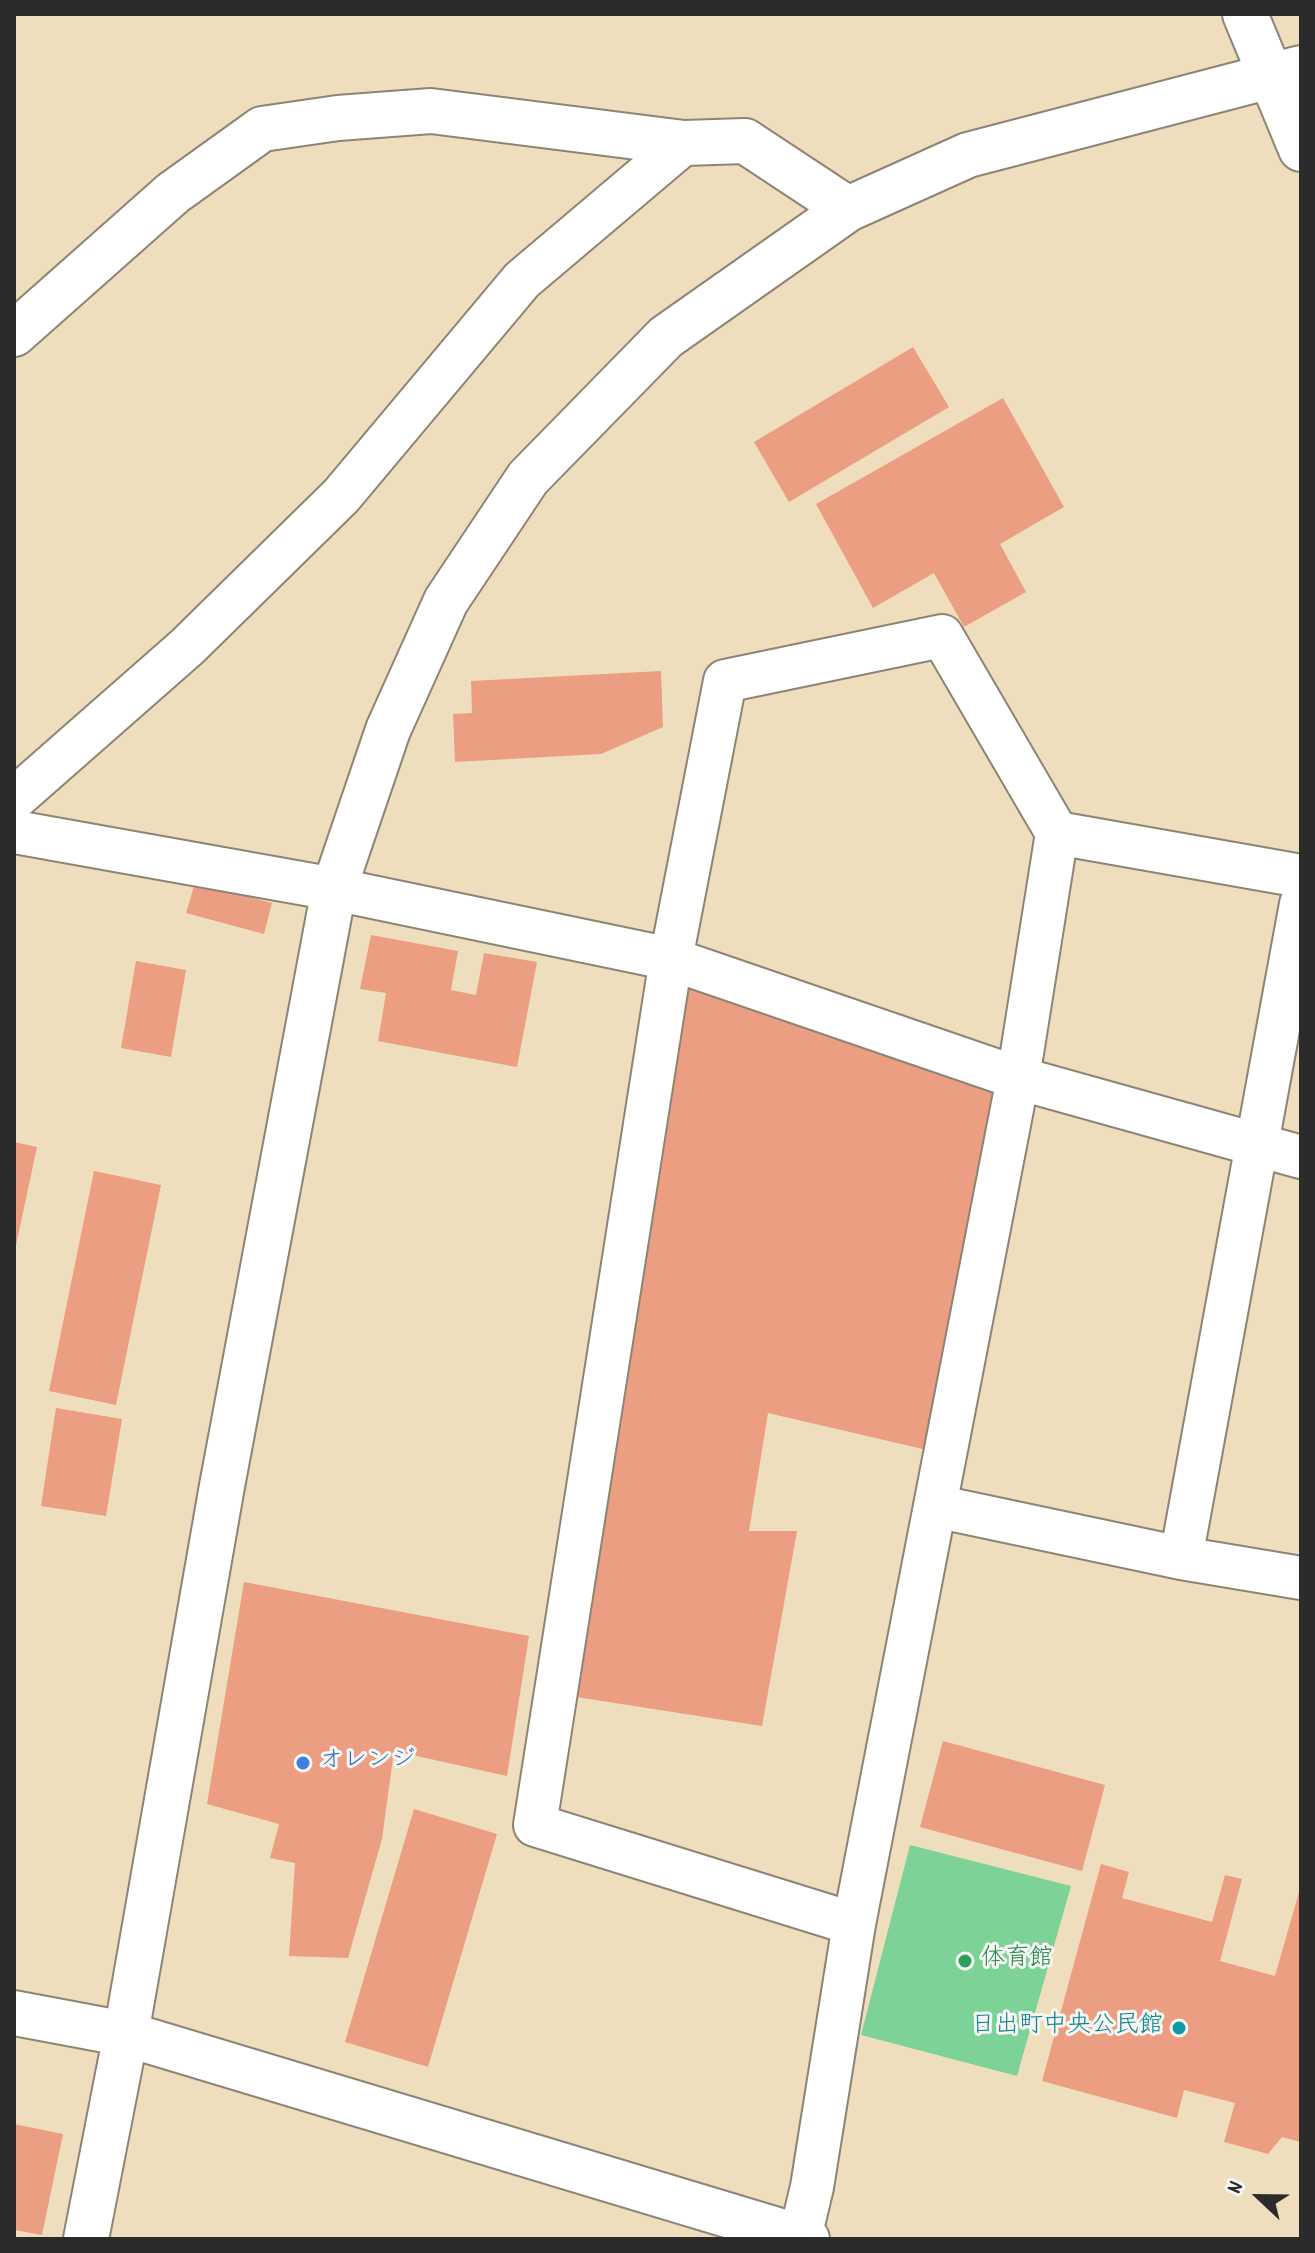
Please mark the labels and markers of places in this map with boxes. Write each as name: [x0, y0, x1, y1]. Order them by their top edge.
place label: オレンジ: [319, 1749, 415, 1777]
marker: オレンジ: [294, 1754, 312, 1772]
place label: 体育館: [981, 1947, 1053, 1975]
marker: 体育館: [956, 1952, 974, 1970]
place label: 日出町中央公民館: [971, 2014, 1163, 2042]
marker: 日出町中央公民館: [1170, 2019, 1188, 2037]

